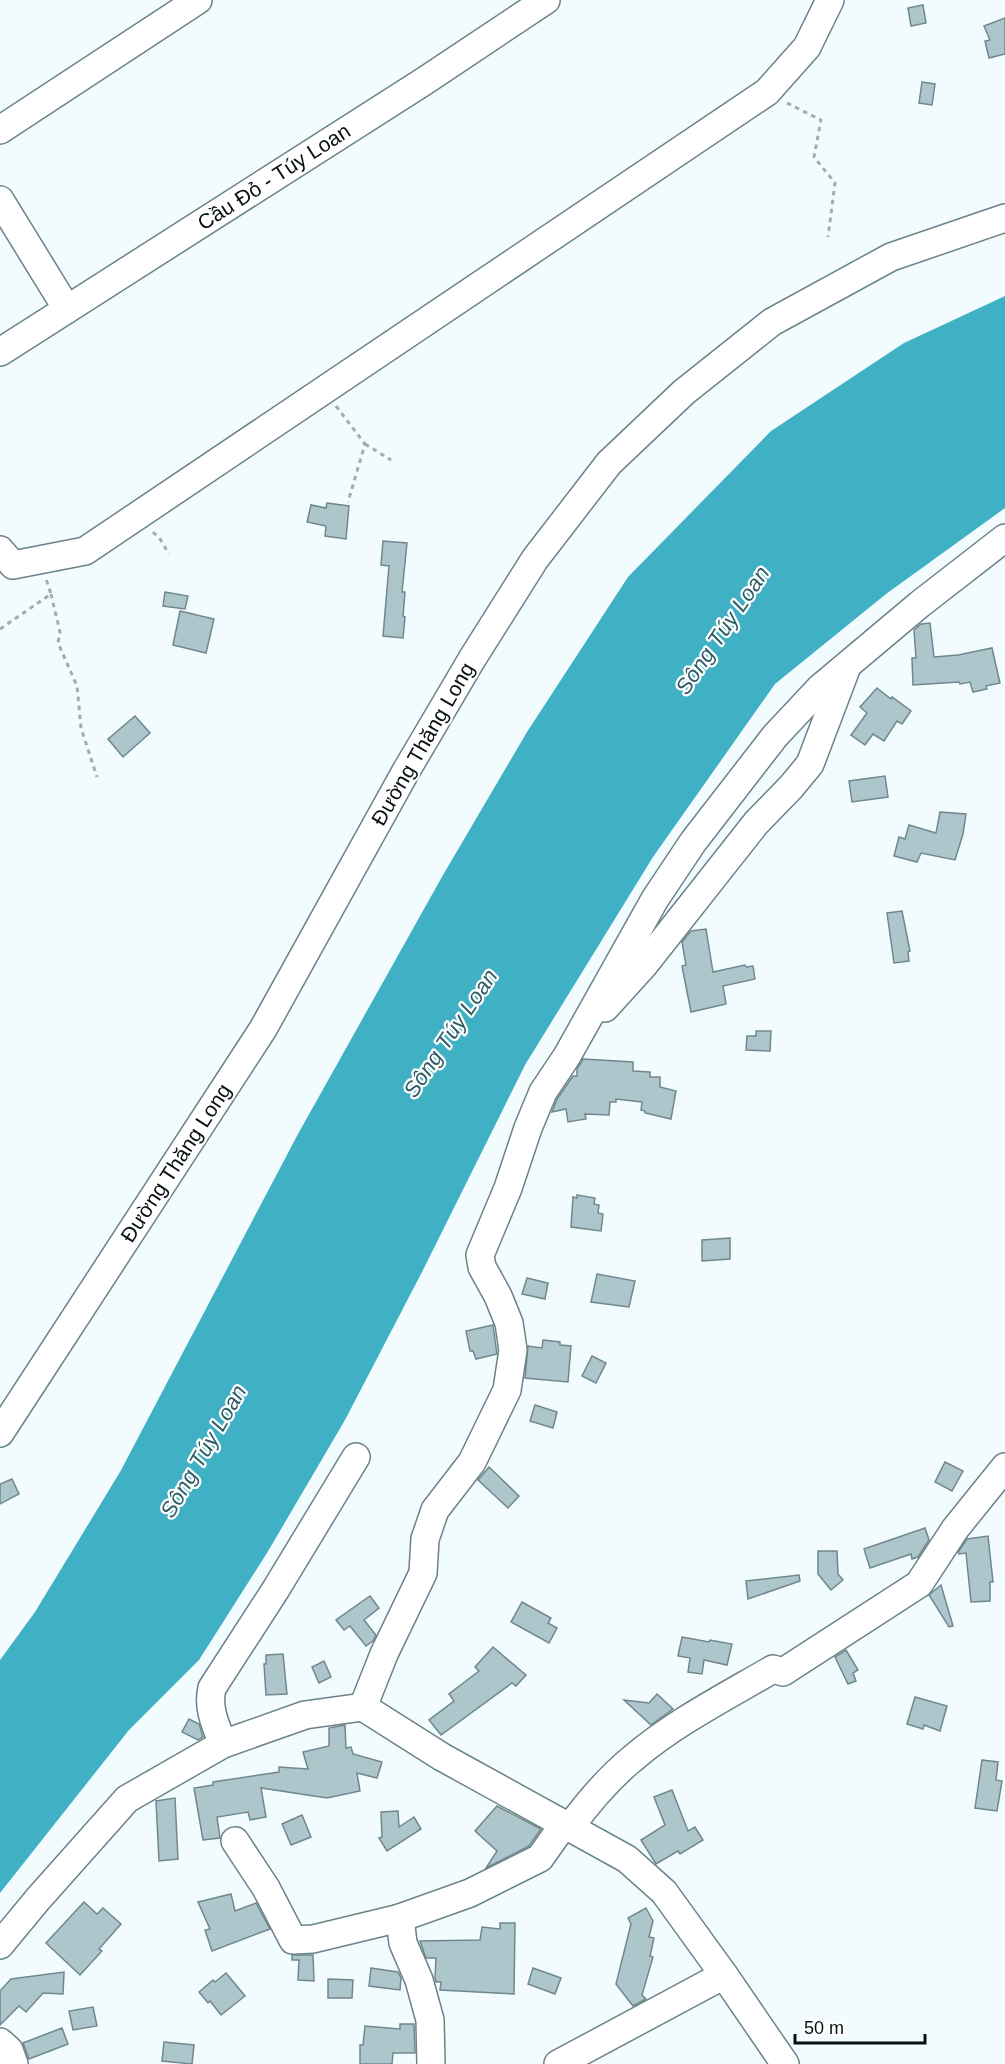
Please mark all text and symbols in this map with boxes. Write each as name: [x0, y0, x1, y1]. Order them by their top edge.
street label: Cầu Đỏ - Túy Loan: [193, 119, 354, 234]
water label: Sông Túy Loan: [670, 561, 775, 699]
street label: Đường Thăng Long: [367, 658, 479, 829]
water label: Sông Túy Loan: [398, 964, 503, 1102]
street label: Đường Thăng Long: [116, 1079, 235, 1246]
water label: Sông Túy Loan: [155, 1380, 252, 1522]
scale bar: [795, 2007, 926, 2045]
text: 50 m: [804, 2018, 844, 2038]

